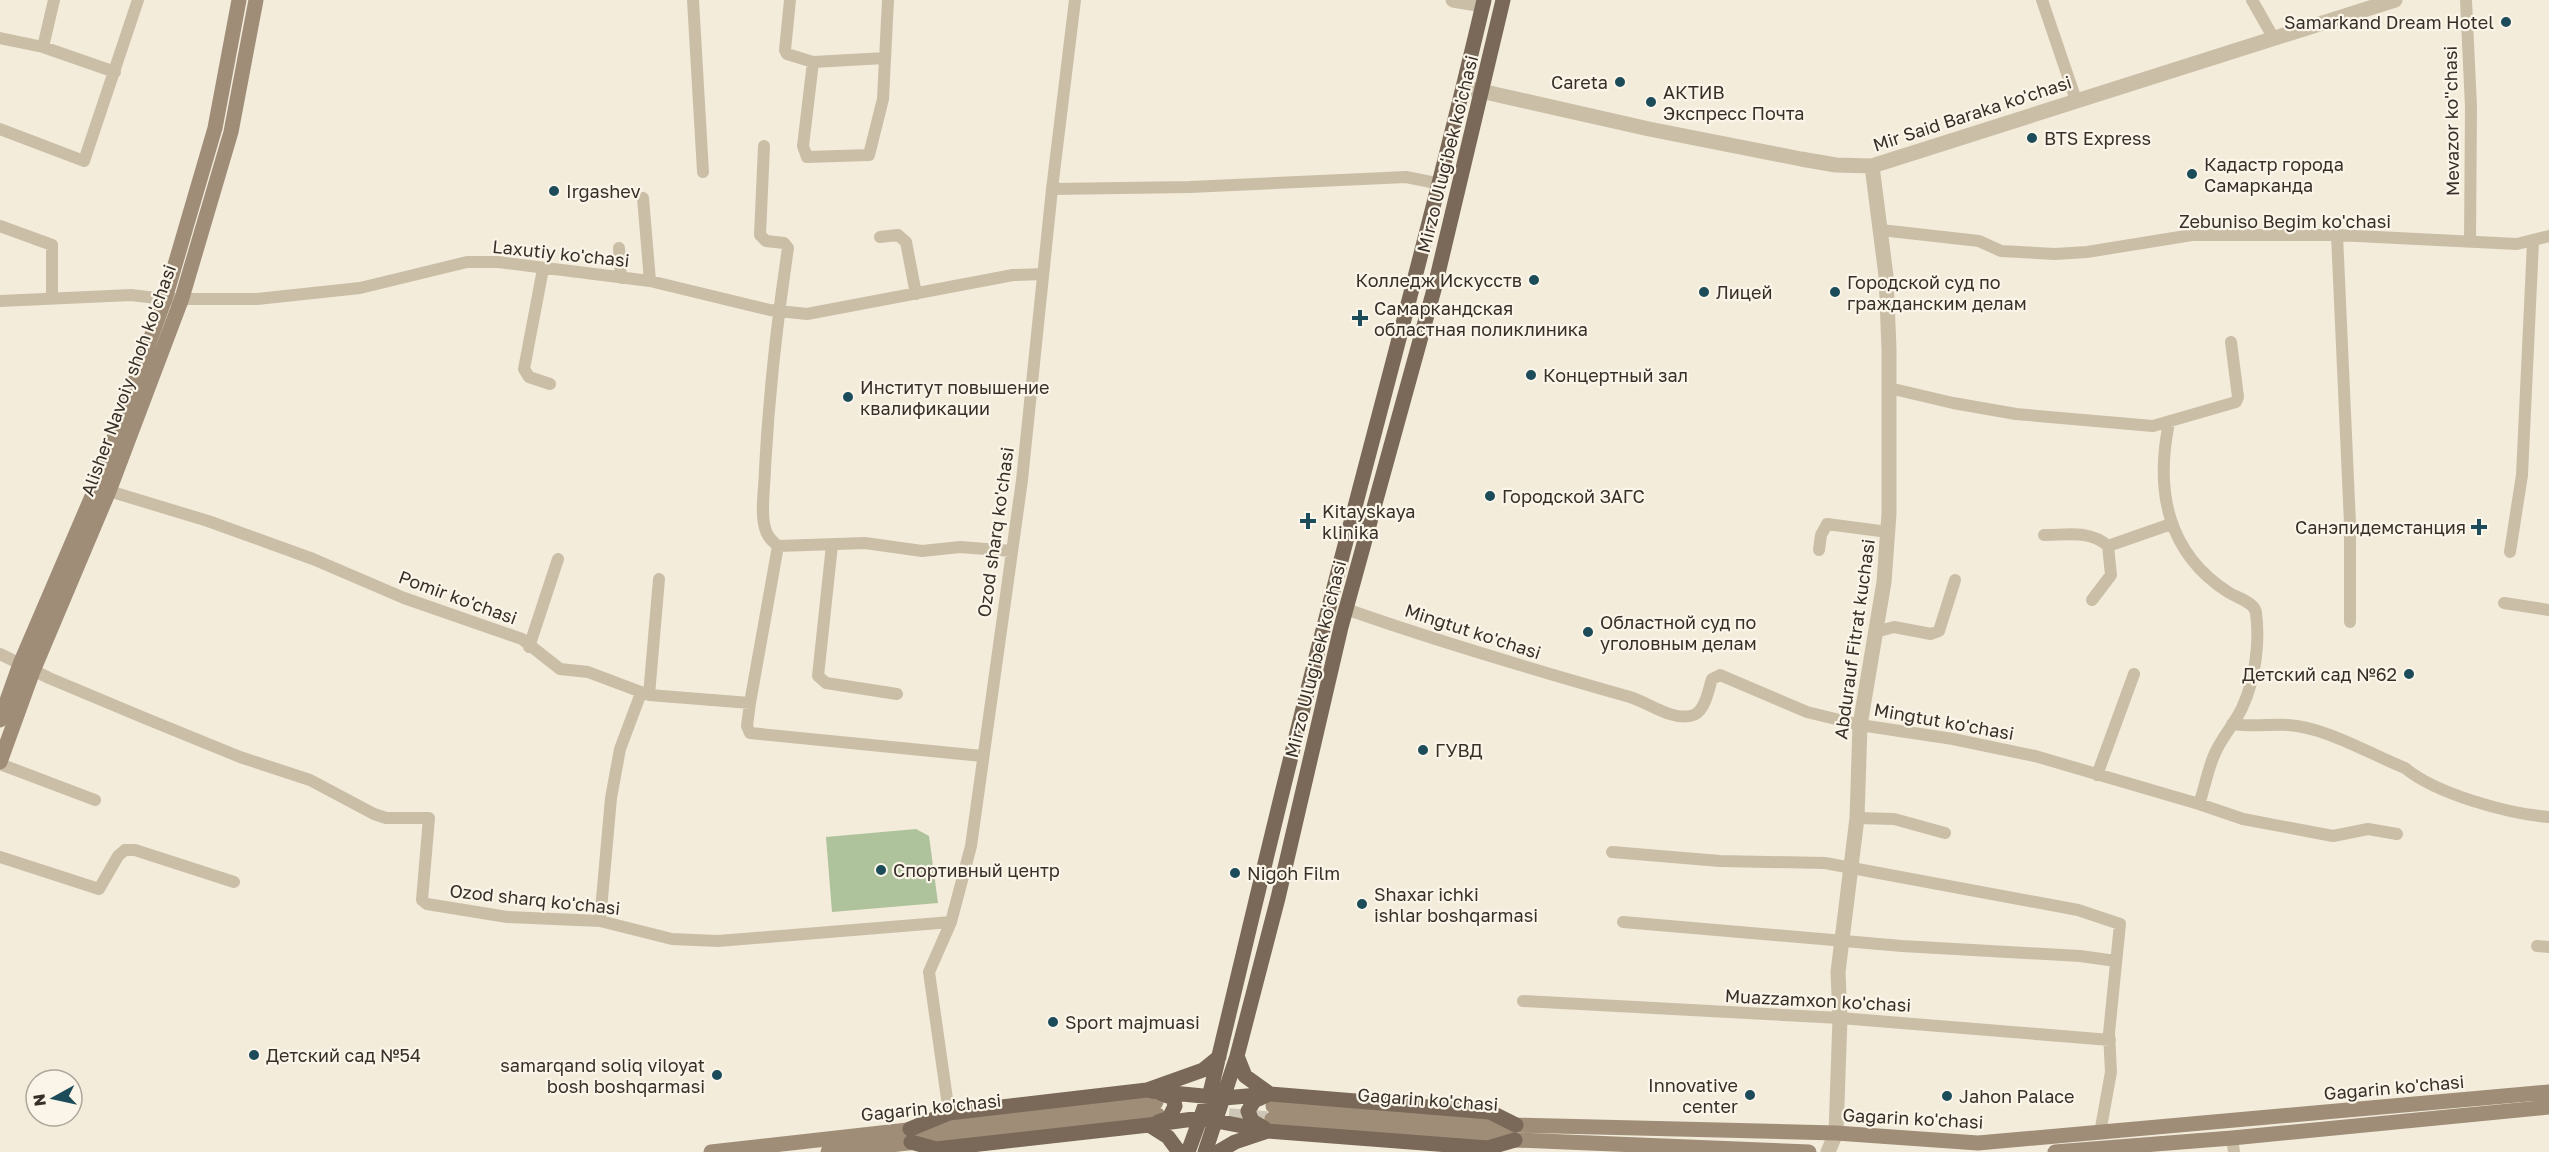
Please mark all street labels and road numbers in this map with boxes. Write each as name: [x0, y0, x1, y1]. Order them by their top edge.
street label: Mevazor ko''chasi: [2439, 46, 2463, 196]
street label: Mirzo Ulug'bek ko'chasi: [1412, 53, 1482, 255]
street label: Mir Said Baraka ko'chasi: [1870, 70, 2074, 156]
street label: Zebuniso Begim ko'chasi: [2179, 210, 2391, 232]
street label: Laxutiy ko'chasi: [491, 235, 631, 271]
street label: Alisher Navoiy shoh ko'chasi: [76, 261, 180, 499]
street label: Ozod sharq ko'chasi: [972, 446, 1018, 618]
street label: Abdurauf Fitrat kuchasi: [1829, 538, 1879, 740]
street label: Mirzo Ulug'bek ko'chasi: [1280, 558, 1350, 760]
street label: Pomir ko'chasi: [396, 565, 520, 629]
street label: Mingtut ko'chasi: [1402, 599, 1544, 663]
street label: Mingtut ko'chasi: [1872, 698, 2016, 744]
street label: Ozod sharq ko'chasi: [449, 879, 621, 919]
street label: Muazzamxon ko'chasi: [1724, 984, 1912, 1016]
street label: Gagarin ko'chasi: [2323, 1070, 2465, 1104]
street label: Gagarin ko'chasi: [1357, 1083, 1499, 1115]
street label: Gagarin ko'chasi: [860, 1089, 1002, 1125]
street label: Gagarin ko'chasi: [1842, 1103, 1984, 1133]

